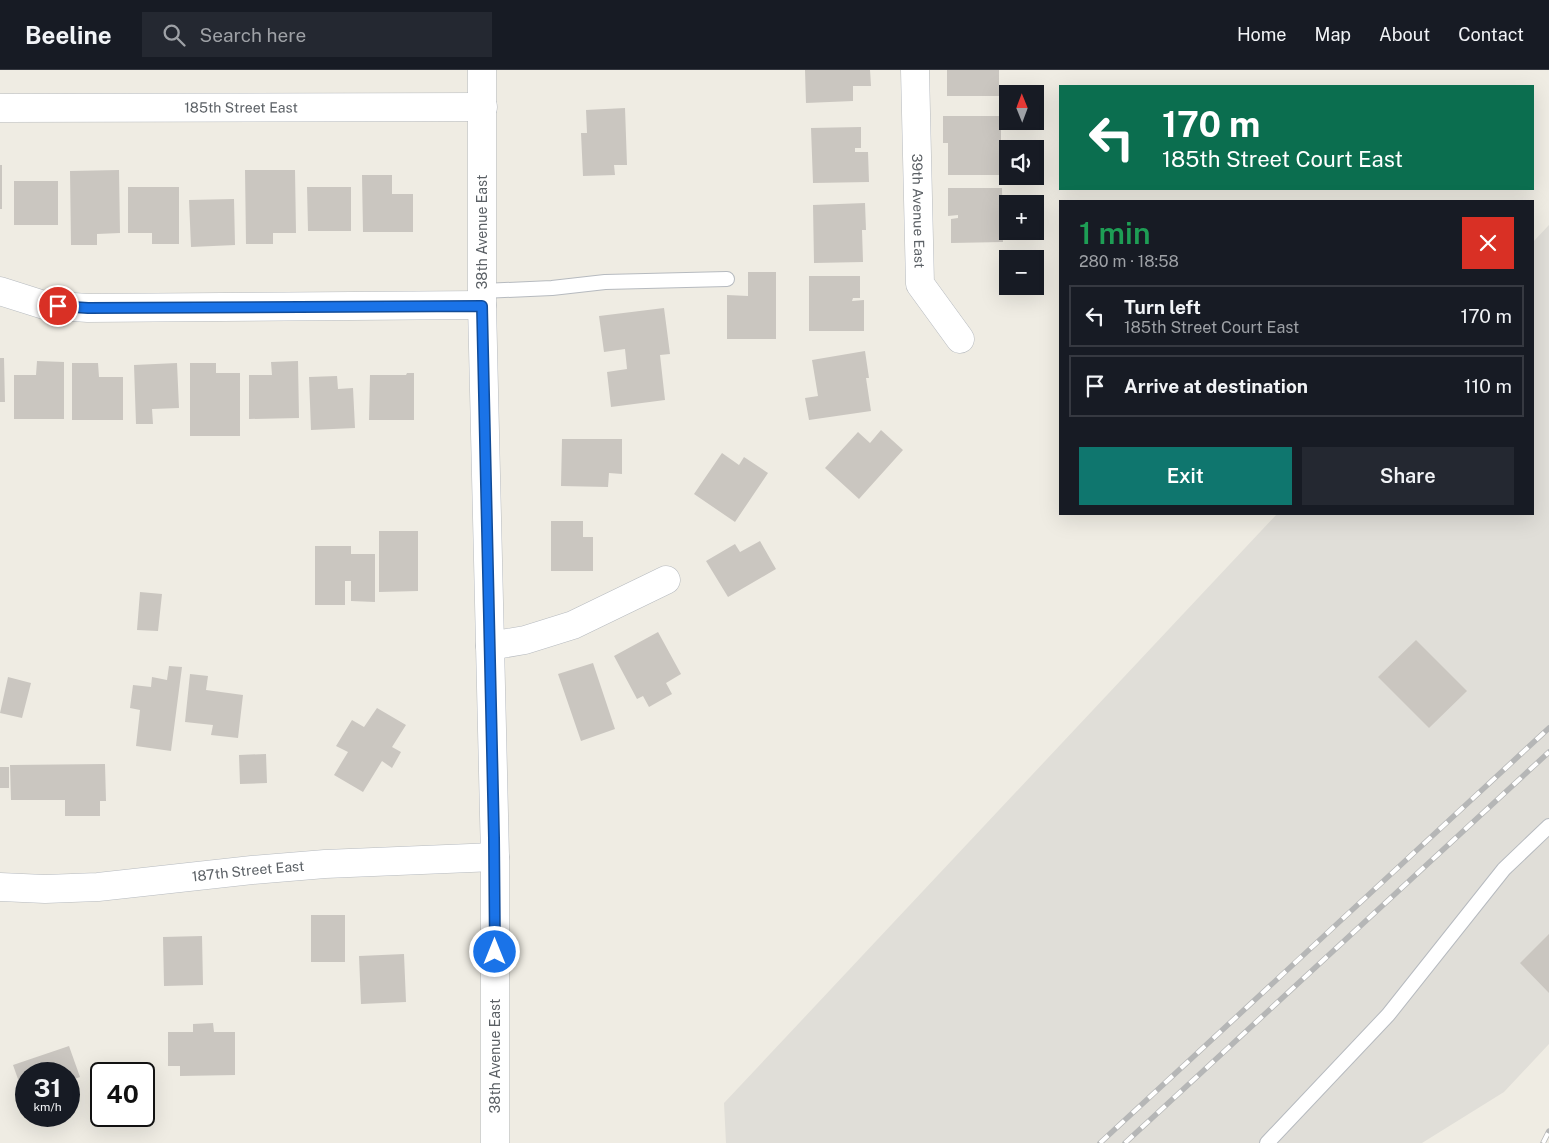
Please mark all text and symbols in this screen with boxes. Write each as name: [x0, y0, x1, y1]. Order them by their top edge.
search box: [142, 12, 492, 57]
text: Beeline: [25, 21, 112, 49]
icon: search: [160, 21, 188, 49]
text: Search here: [200, 24, 306, 46]
text: Home: [1237, 24, 1287, 45]
text: Map: [1315, 24, 1351, 45]
text: About: [1379, 24, 1430, 45]
text: Contact: [1458, 24, 1524, 45]
north arrow: [999, 85, 1044, 130]
map controls: [999, 85, 1044, 295]
street label: 185th Street East: [184, 99, 298, 116]
text: 170 m: [1162, 104, 1260, 145]
icon: left: [1079, 105, 1144, 170]
button: sound: [999, 140, 1044, 185]
text: 185th Street Court East: [1162, 146, 1403, 172]
street label: 39th Avenue East: [909, 154, 928, 268]
street label: 38th Avenue East: [474, 175, 490, 289]
button: +: [999, 195, 1044, 240]
text: 1 min: [1079, 215, 1150, 251]
button: close: [1462, 217, 1514, 269]
button: −: [999, 250, 1044, 295]
text: 280 m · 18:58: [1079, 252, 1179, 271]
pin: [37, 285, 79, 327]
icon: arrive: [44, 292, 72, 320]
text: Turn left: [1124, 296, 1201, 318]
icon: left: [1081, 302, 1109, 330]
text: 170 m: [1461, 305, 1512, 327]
text: 185th Street Court East: [1124, 318, 1299, 337]
icon: arrive: [1081, 372, 1109, 400]
text: Arrive at destination: [1124, 375, 1308, 397]
text: 110 m: [1464, 375, 1512, 397]
button: Exit: [1079, 447, 1292, 505]
button: Share: [1302, 447, 1514, 505]
street label: 187th Street East: [191, 858, 305, 885]
position arrow: [468, 925, 520, 977]
street label: 38th Avenue East: [487, 999, 503, 1113]
speed limit sign: 40: [90, 1062, 155, 1127]
text: 31: [34, 1073, 61, 1103]
text: km/h: [33, 1100, 62, 1114]

